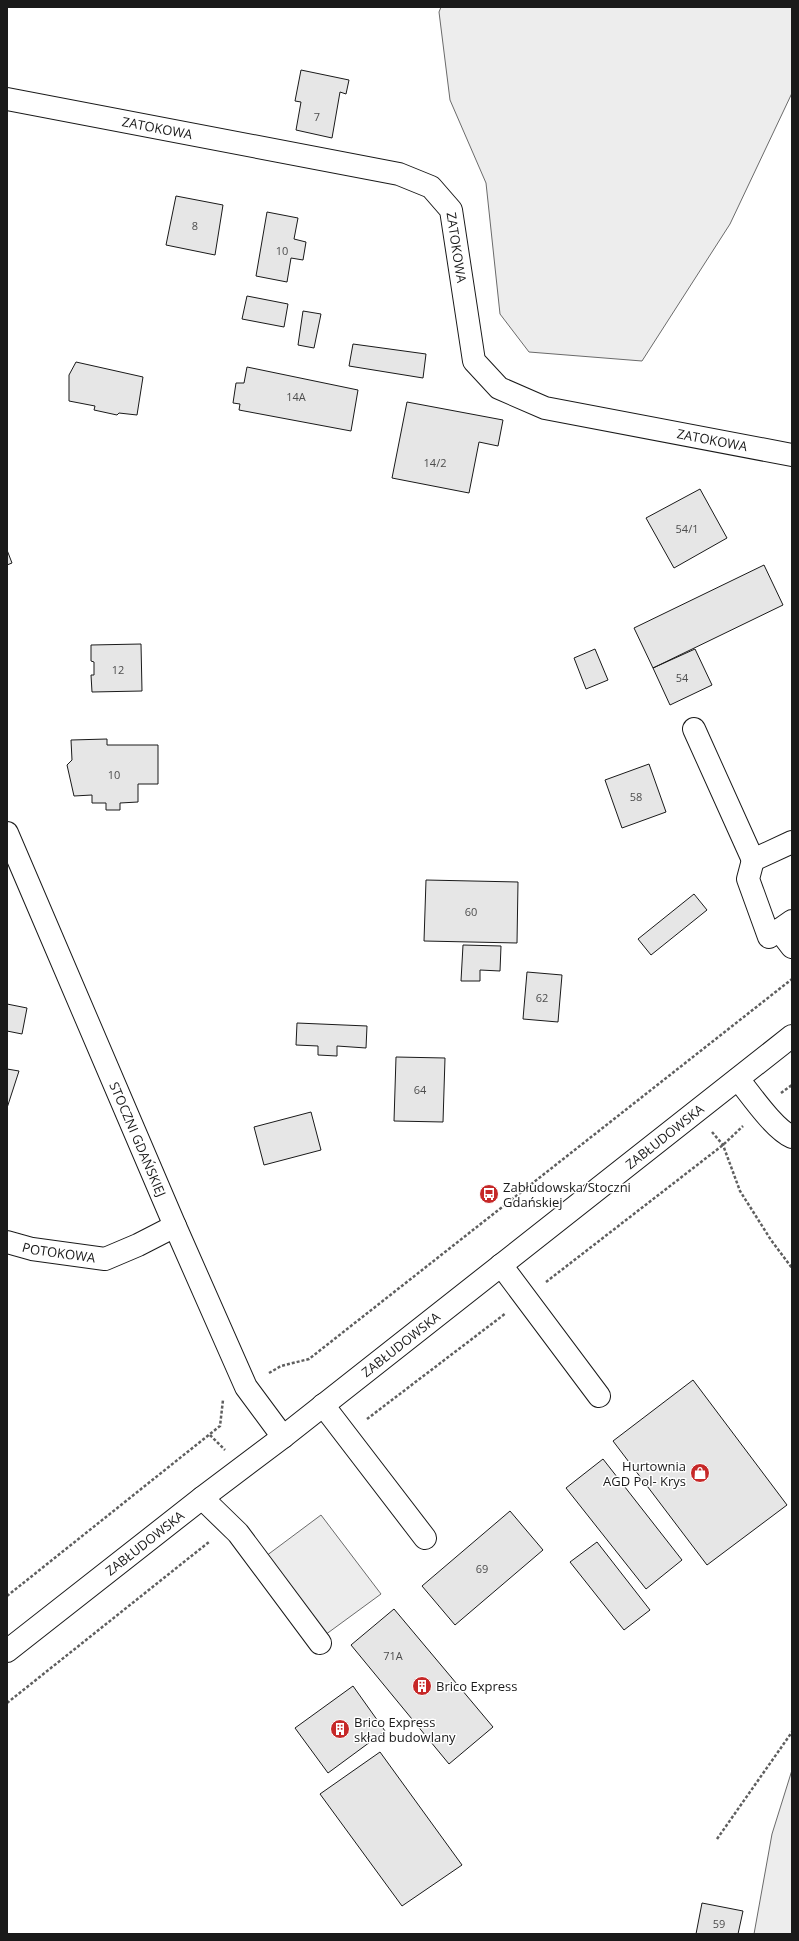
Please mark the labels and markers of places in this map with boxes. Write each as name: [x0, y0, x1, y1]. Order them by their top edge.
place label: Zabłudowska/Stoczni Gdańskiej: [503, 1178, 631, 1211]
bus stop icon: Zabłudowska/Stoczni Gdańskiej: [478, 1183, 500, 1205]
place label: Hurtownia AGD Pol- Krys: [603, 1457, 686, 1490]
shop icon: Hurtownia AGD Pol- Krys: [689, 1462, 711, 1484]
building icon: Brico Express: [411, 1675, 433, 1697]
place label: Brico Express: [436, 1677, 517, 1695]
place label: Brico Express skład budowlany: [354, 1713, 456, 1746]
building icon: Brico Express skład budowlany: [329, 1718, 351, 1740]

